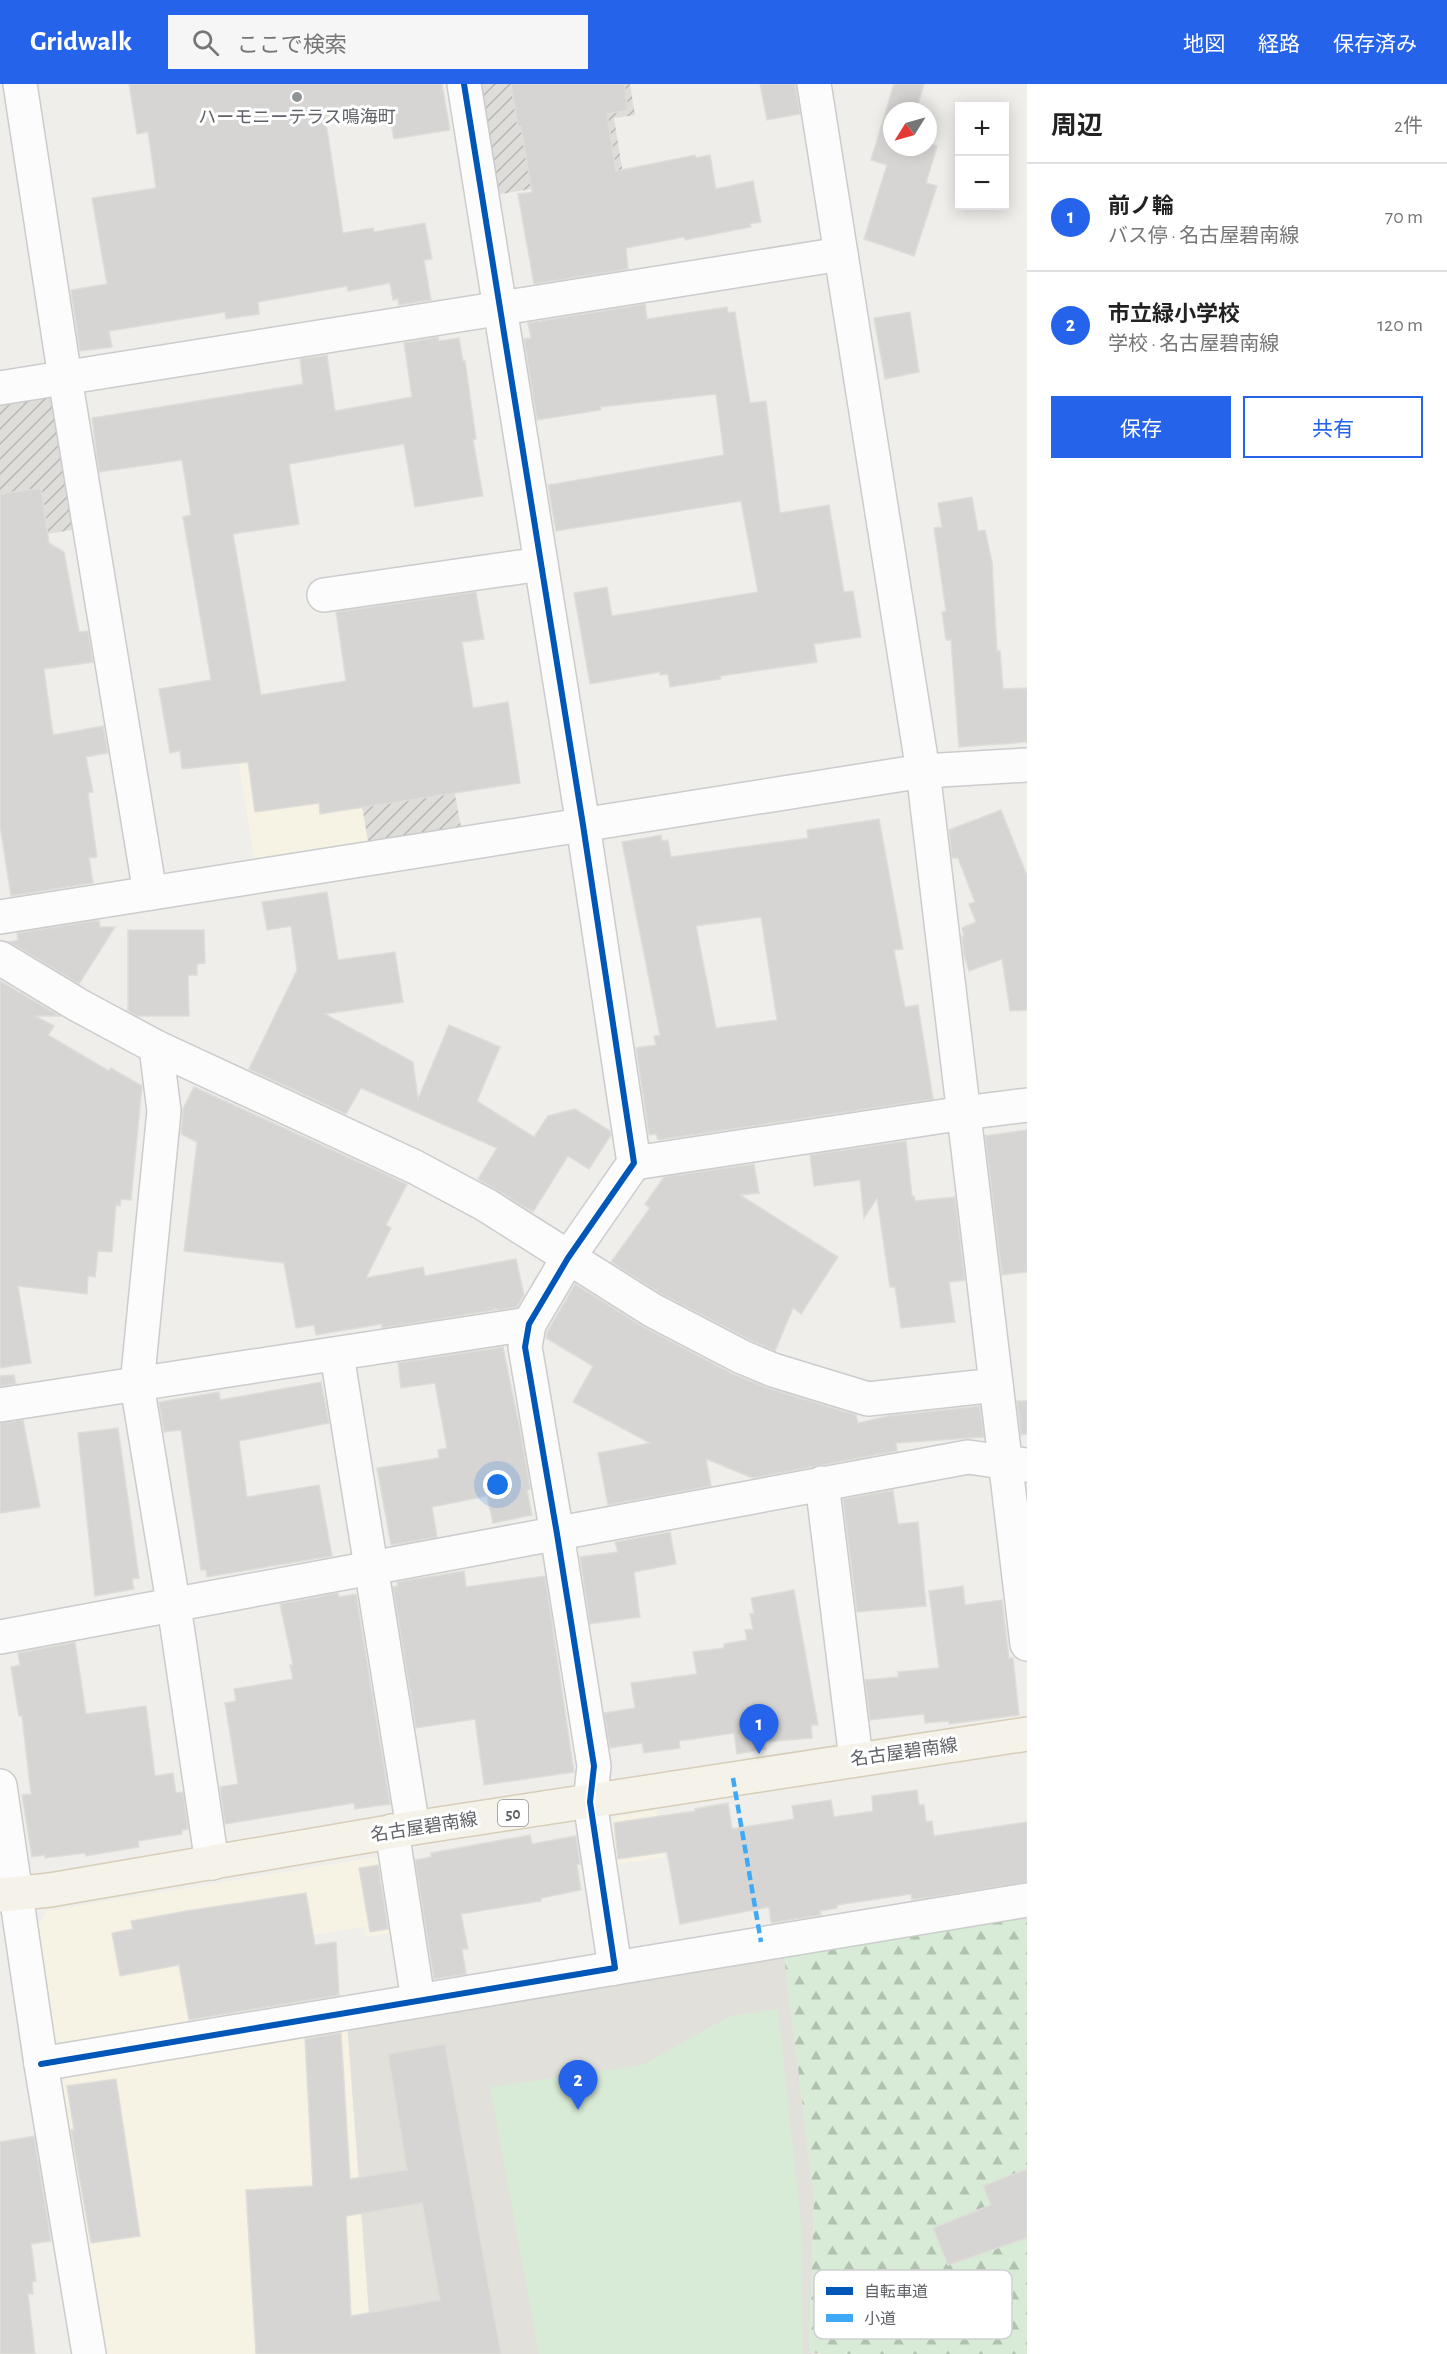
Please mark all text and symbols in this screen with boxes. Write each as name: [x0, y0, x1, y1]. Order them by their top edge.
search box: [168, 15, 588, 69]
icon: search: [189, 26, 222, 59]
text: Gridwalk: [30, 28, 132, 56]
text: ここで検索: [237, 34, 347, 56]
text: 地図: [1183, 34, 1225, 55]
text: 経路: [1258, 34, 1300, 55]
text: 保存済み: [1333, 34, 1417, 55]
marker: ハーモニーテラス鳴海町: [290, 90, 304, 104]
north arrow: [883, 102, 937, 156]
map controls: [955, 102, 1009, 210]
button: +: [955, 102, 1009, 156]
place label: ハーモニーテラス鳴海町: [198, 107, 396, 127]
text: 周辺: [1051, 113, 1103, 139]
text: 2件: [1394, 116, 1423, 136]
button: −: [955, 156, 1009, 210]
text: 前ノ輪: [1108, 195, 1174, 217]
text: 1: [1067, 207, 1074, 227]
text: 70 m: [1385, 207, 1423, 227]
text: バス停 · 名古屋碧南線: [1108, 226, 1299, 246]
text: 市立緑小学校: [1108, 303, 1240, 325]
text: 2: [1066, 315, 1075, 335]
text: 120 m: [1377, 315, 1423, 335]
text: 学校 · 名古屋碧南線: [1108, 334, 1279, 354]
button: 保存: [1051, 396, 1231, 458]
button: 共有: [1243, 396, 1423, 458]
your location: [483, 1470, 512, 1499]
pin: 1: [740, 1704, 778, 1754]
street label: 名古屋碧南線: [849, 1735, 959, 1769]
road number: 50: [498, 1800, 528, 1826]
street label: 名古屋碧南線: [369, 1809, 479, 1845]
pin: 2: [558, 2060, 598, 2110]
legend: [814, 2270, 1012, 2339]
text: 自転車道: [864, 2283, 928, 2300]
text: 小道: [864, 2310, 896, 2327]

